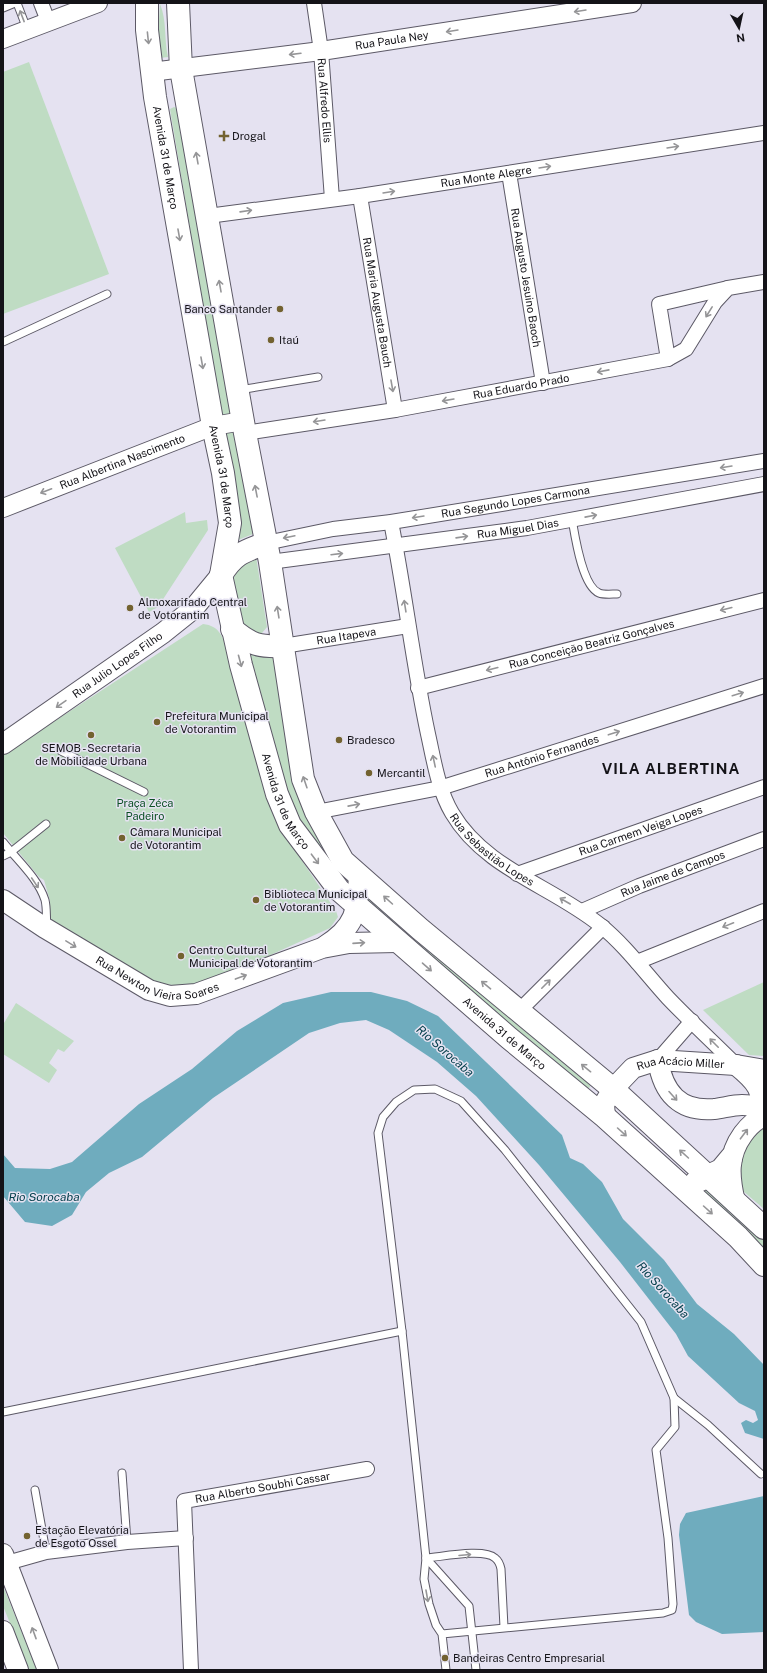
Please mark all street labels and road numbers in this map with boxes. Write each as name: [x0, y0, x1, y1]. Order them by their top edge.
street label: Rua Paula Ney: [354, 28, 430, 52]
street label: Rua Alfredo Ellis: [316, 57, 334, 144]
street label: Avenida 31 de Março: [151, 105, 181, 210]
street label: Rua Monte Alegre: [440, 163, 533, 189]
street label: Rua Augusto Jesuino Baoch: [509, 207, 543, 348]
street label: Rua Maria Augusta Bauch: [361, 236, 394, 369]
street label: Rua Eduardo Prado: [472, 372, 570, 401]
street label: Avenida 31 de Março: [207, 424, 236, 529]
street label: Rua Albertina Nascimento: [58, 432, 187, 491]
street label: Rua Segundo Lopes Carmona: [440, 484, 591, 520]
street label: Rua Miguel Dias: [476, 516, 560, 541]
street label: Rua Conceição Beatriz Gonçalves: [507, 617, 676, 671]
street label: Rua Itapeva: [316, 625, 377, 647]
street label: Rua Julio Lopes Filho: [70, 629, 164, 700]
street label: Rua Antônio Fernandes: [483, 732, 601, 780]
street label: Avenida 31 de Março: [260, 752, 312, 852]
street label: Rua Carmem Veiga Lopes: [577, 803, 704, 858]
street label: Rua Sebastião Lopes: [448, 811, 536, 888]
street label: Rua Jaime de Campos: [619, 848, 727, 899]
street label: Rua Newton Vieira Soares: [94, 954, 221, 1002]
street label: Avenida 31 de Março: [461, 995, 548, 1072]
street label: Rua Acácio Miller: [635, 1054, 725, 1073]
street label: Rua Alberto Soubhi Cassar: [194, 1470, 331, 1505]

